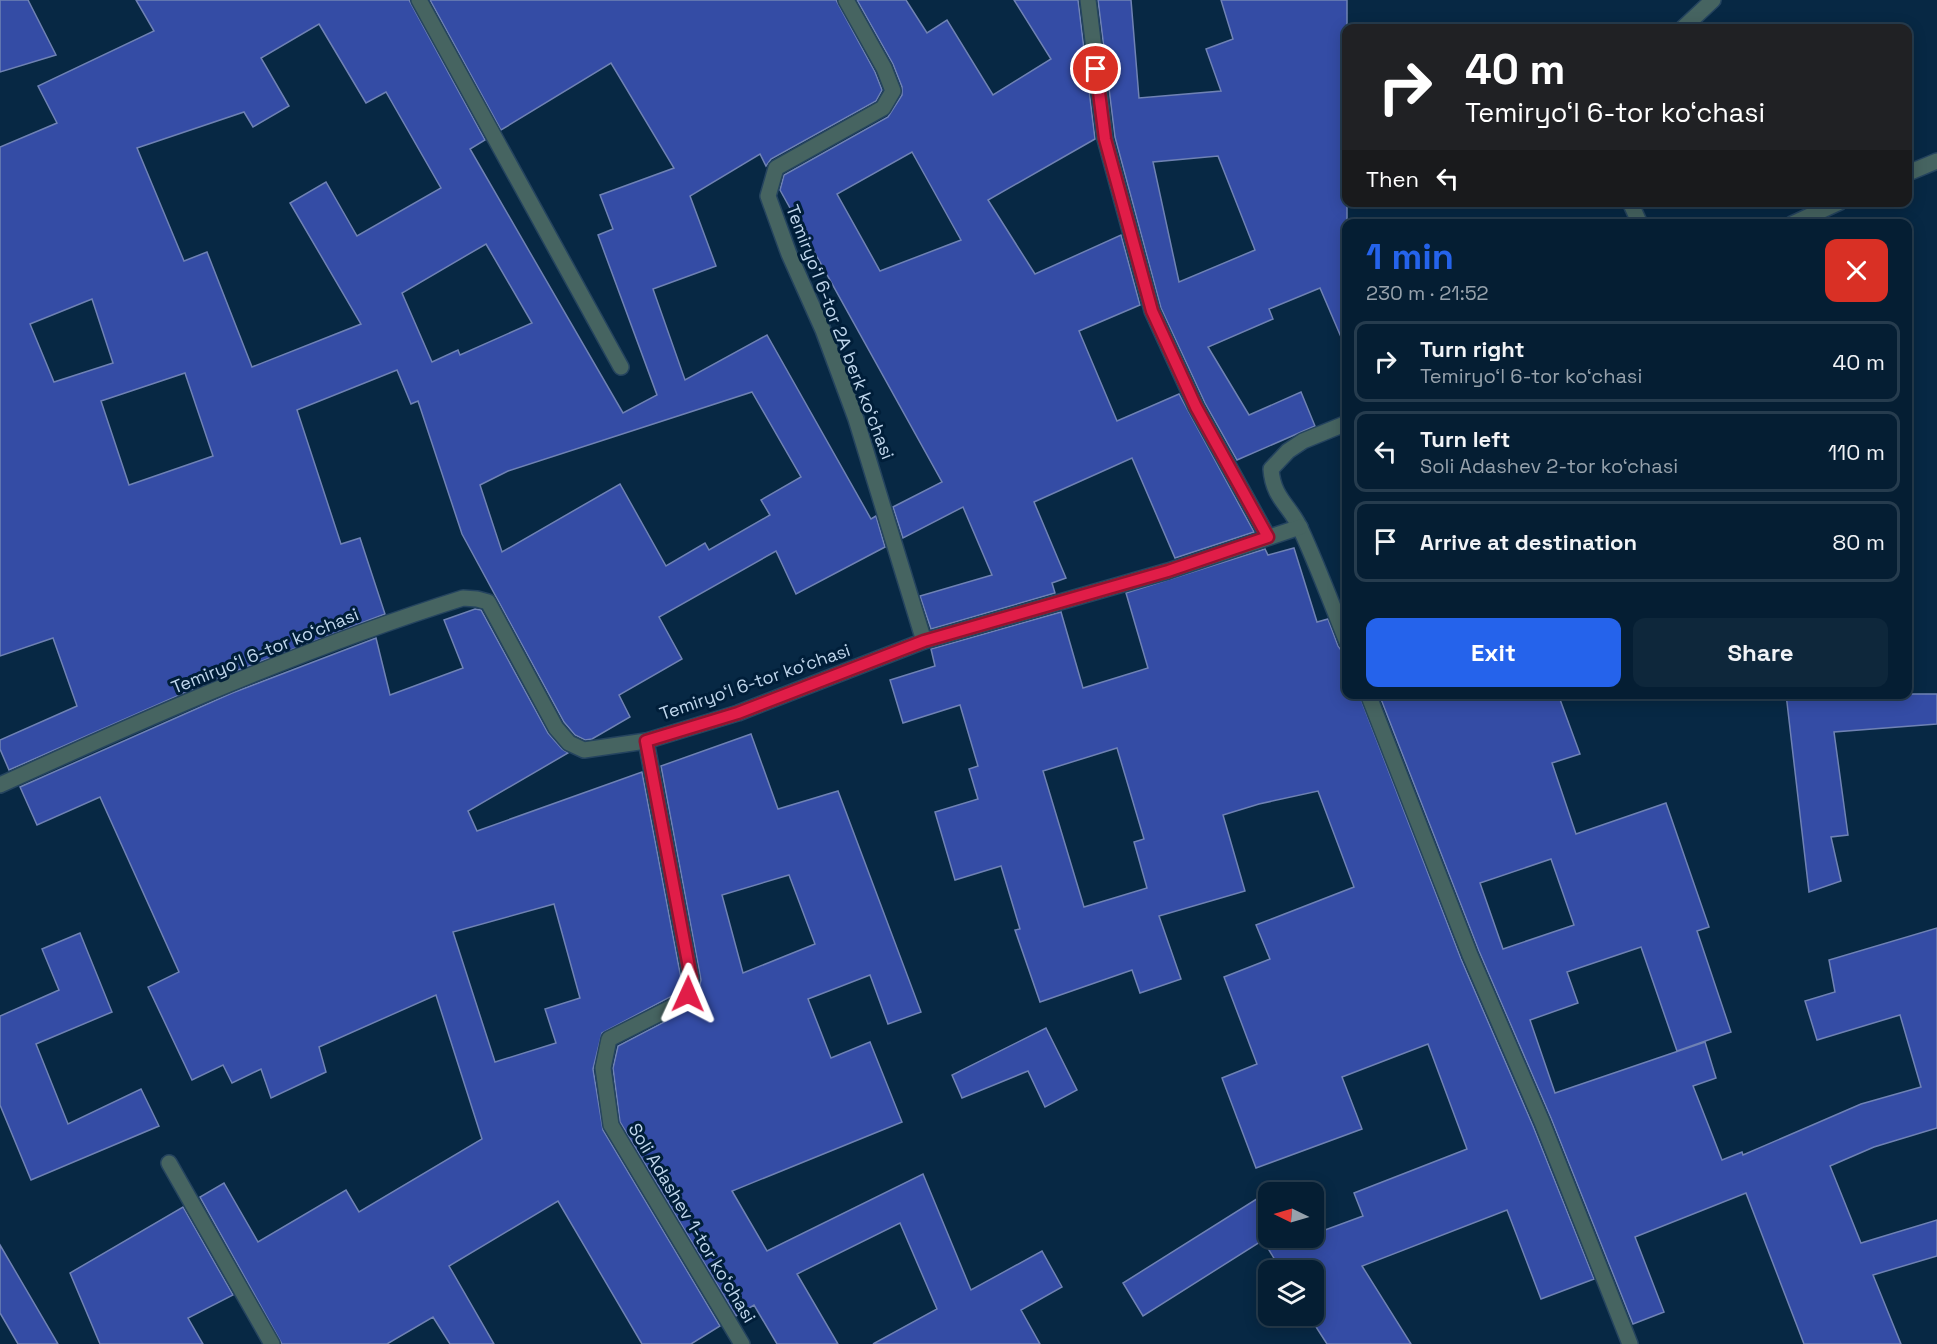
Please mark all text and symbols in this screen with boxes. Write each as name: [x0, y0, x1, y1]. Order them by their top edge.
pin: [1070, 43, 1121, 94]
text: 40 m: [1465, 43, 1565, 96]
icon: right: [1366, 48, 1444, 126]
icon: arrive: [1079, 52, 1112, 85]
text: Temiryoʻl 6-tor koʻchasi: [1465, 95, 1765, 130]
icon: left: [1431, 162, 1464, 195]
text: Then: [1366, 165, 1419, 193]
street label: Temiryoʻl 6-tor 2А berk koʻchasi: [781, 201, 900, 462]
text: 1 min: [1366, 234, 1454, 280]
button: close: [1825, 239, 1888, 302]
text: 230 m · 21:52: [1366, 280, 1489, 306]
text: Turn right: [1420, 335, 1525, 363]
icon: right: [1369, 345, 1402, 378]
text: 40 m: [1833, 348, 1885, 376]
text: Temiryoʻl 6-tor koʻchasi: [1420, 363, 1642, 389]
text: Turn left: [1420, 425, 1510, 453]
icon: left: [1369, 435, 1402, 468]
text: 110 m: [1828, 438, 1885, 466]
text: Soli Adashev 2-tor koʻchasi: [1420, 453, 1678, 479]
icon: arrive: [1369, 525, 1402, 558]
text: Arrive at destination: [1420, 528, 1637, 556]
text: 80 m: [1833, 528, 1885, 556]
street label: Temiryoʻl 6-tor koʻchasi: [168, 602, 362, 699]
button: Exit: [1366, 618, 1621, 687]
button: Share: [1633, 618, 1888, 687]
street label: Temiryoʻl 6-tor koʻchasi: [656, 638, 853, 725]
position arrow: [656, 962, 720, 1026]
street label: Soli Adashev 1-tor koʻchasi: [624, 1119, 761, 1327]
north arrow: [1258, 1182, 1324, 1248]
map controls: [1258, 1182, 1324, 1326]
button: layers: [1258, 1260, 1324, 1326]

